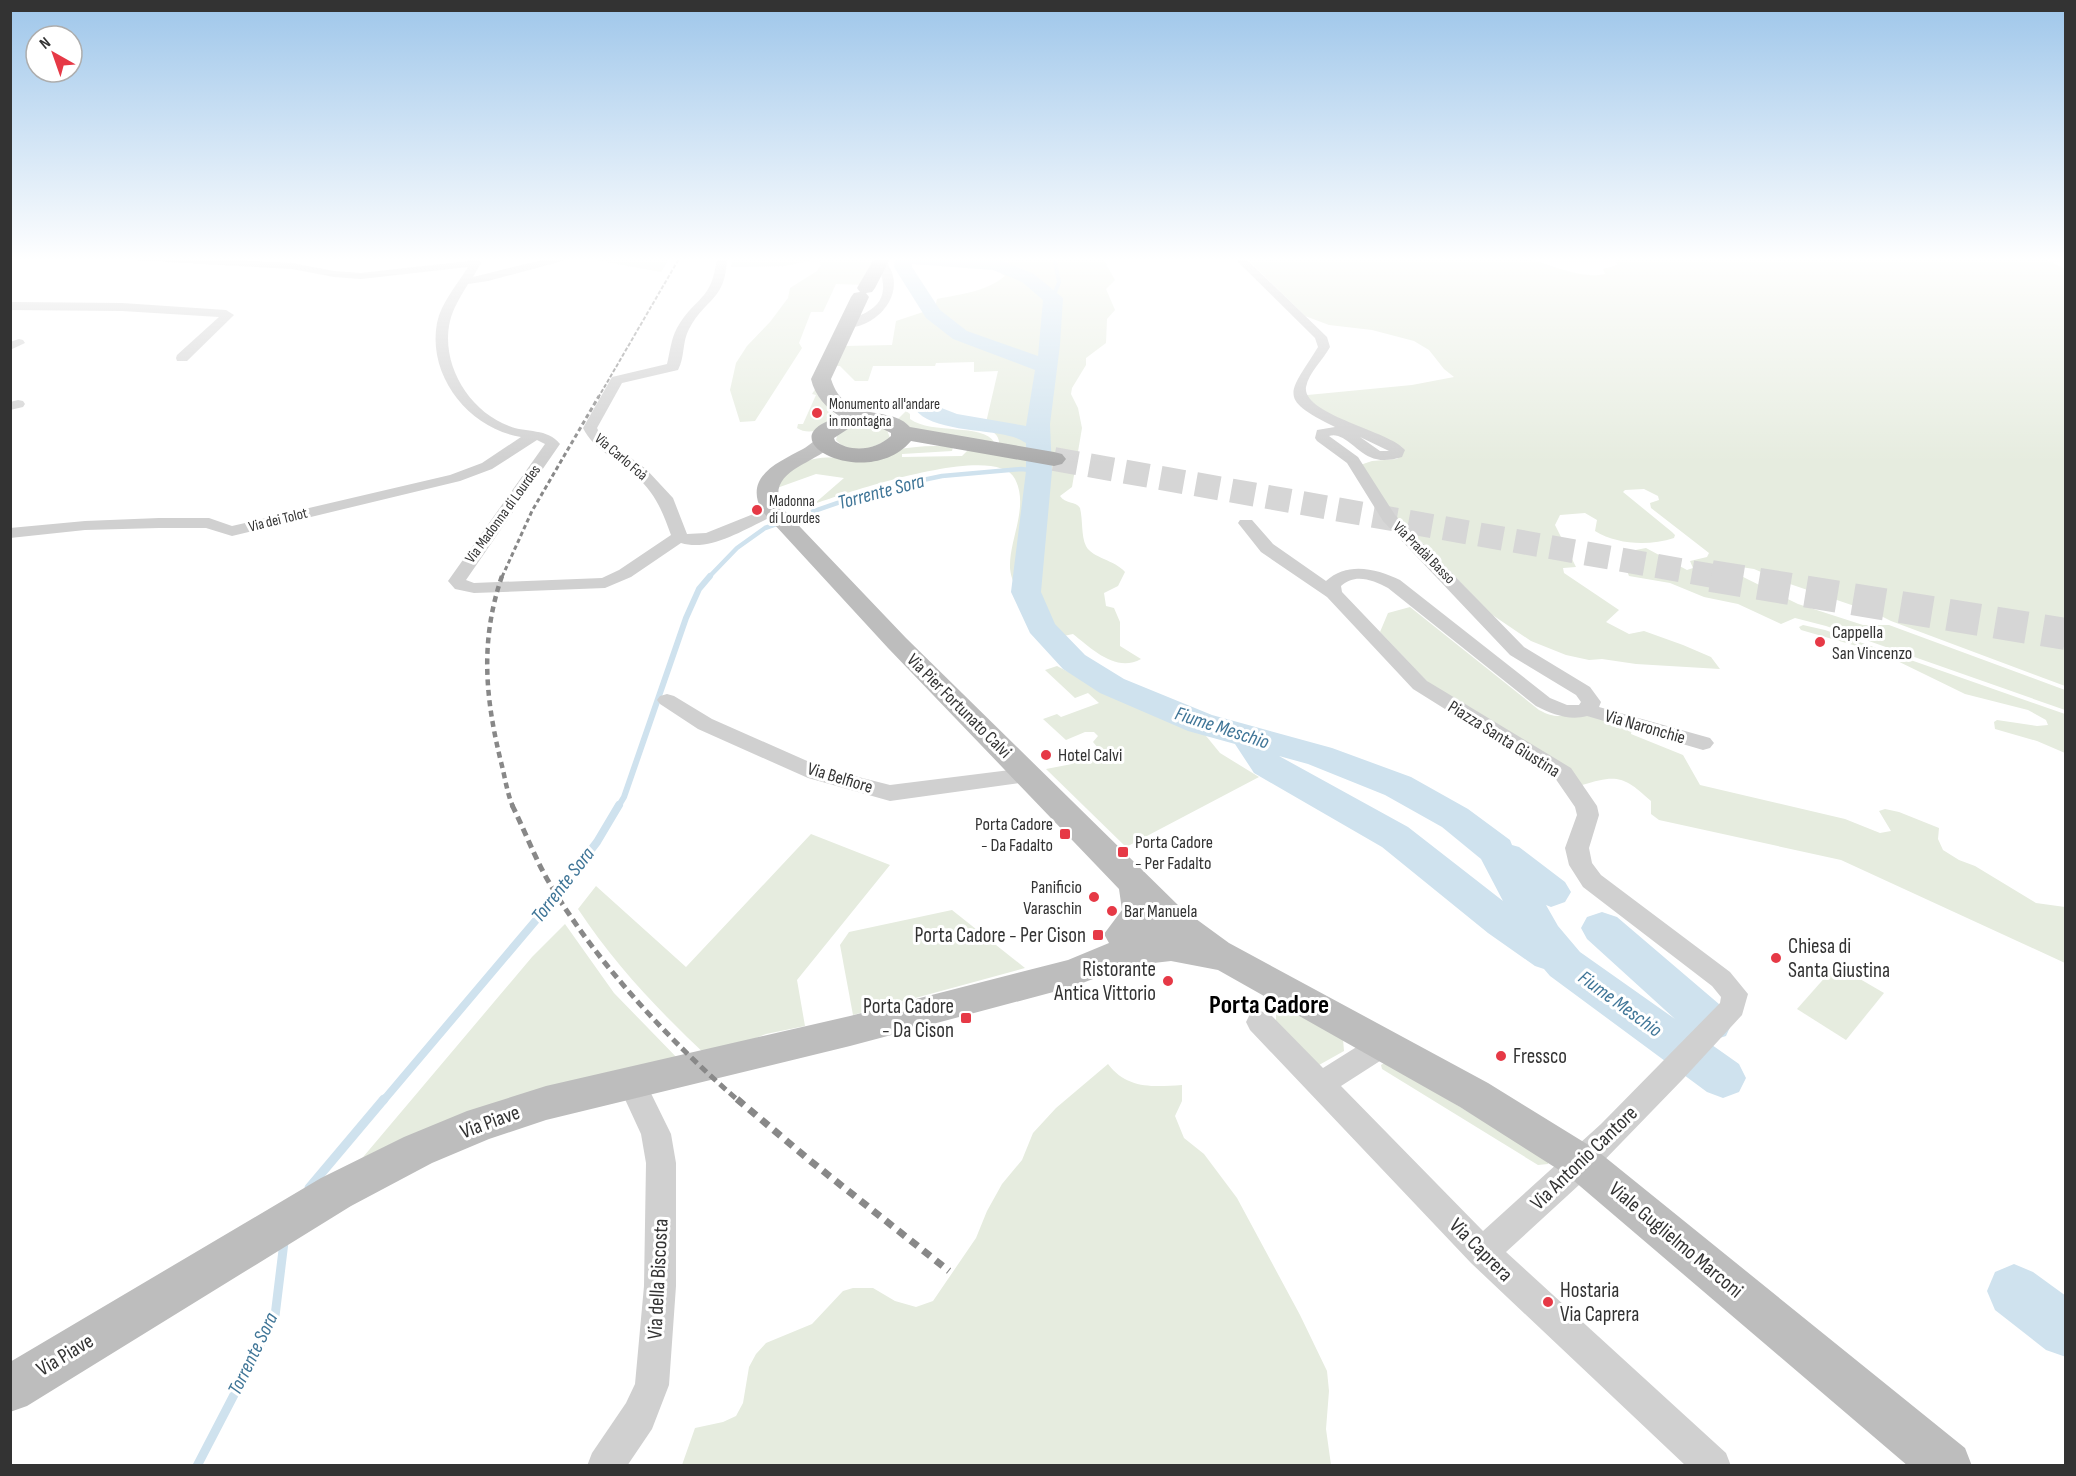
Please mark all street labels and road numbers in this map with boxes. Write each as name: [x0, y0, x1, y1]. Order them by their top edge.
street label: Via Carlo Foà: [591, 429, 652, 485]
street label: Via Madonna di Lourdes: [461, 461, 545, 567]
street label: Via dei Tolot: [247, 503, 310, 536]
street label: Via Pradàl Basso: [1389, 518, 1459, 588]
street label: Via Pier Fortunato Calvi: [902, 649, 1016, 763]
street label: Piazza Santa Giustina: [1444, 696, 1564, 782]
street label: Via Naronchie: [1602, 705, 1688, 749]
street label: Via Belfiore: [805, 758, 875, 798]
street label: Via Piave: [457, 1100, 523, 1144]
street label: Via Antonio Cantore: [1525, 1101, 1643, 1215]
street label: Viale Guglielmo Marconi: [1604, 1177, 1748, 1303]
street label: Via Caprera: [1444, 1213, 1518, 1287]
street label: Via della Biscosta: [642, 1218, 674, 1340]
street label: Via Piave: [32, 1328, 98, 1382]

